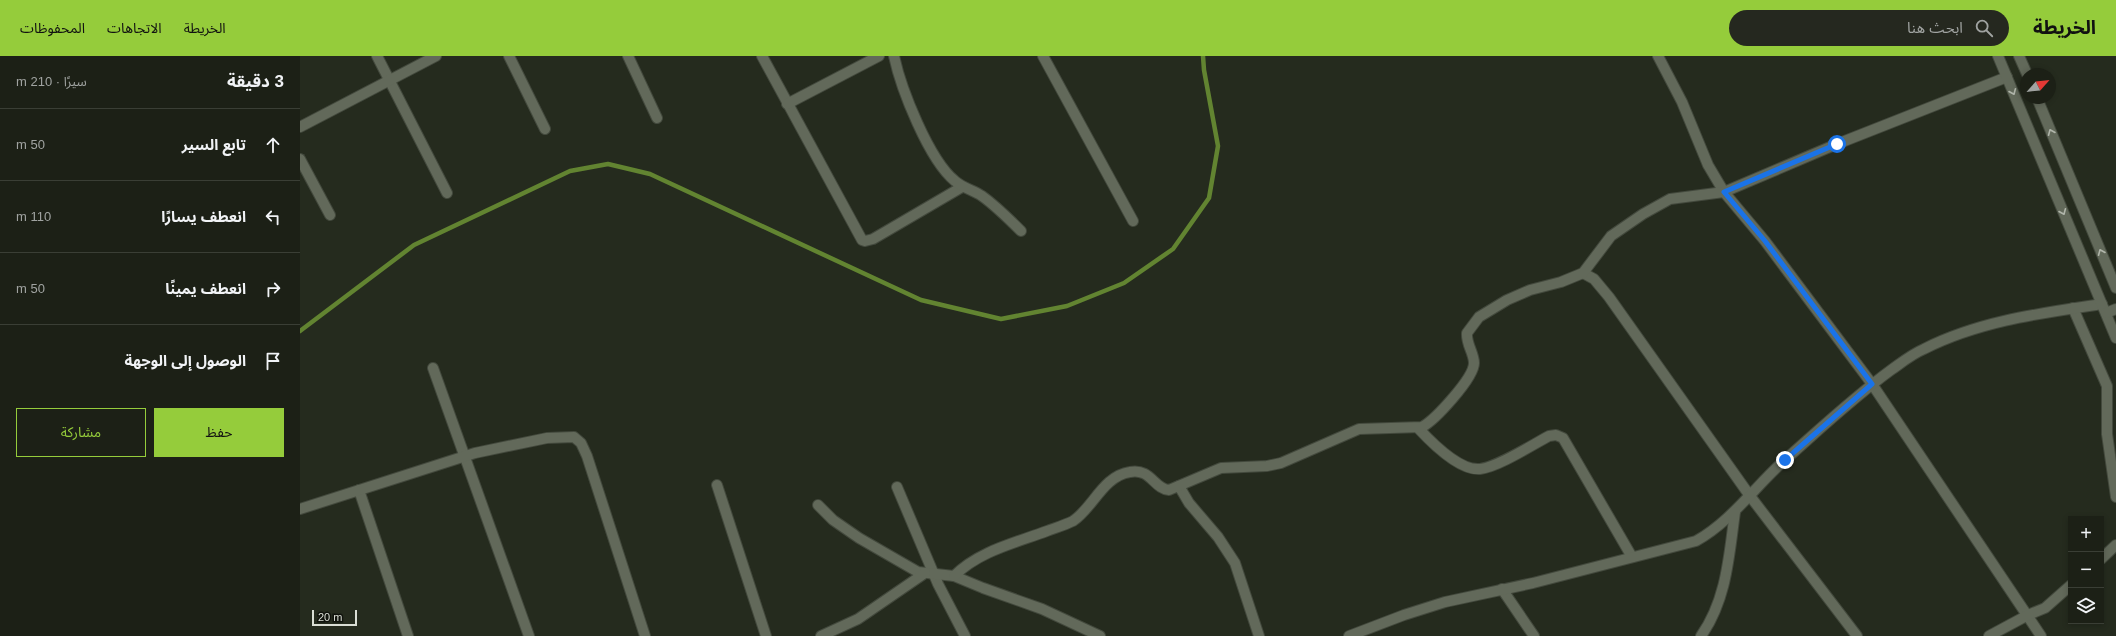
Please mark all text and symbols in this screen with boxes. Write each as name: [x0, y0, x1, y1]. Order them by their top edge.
search box: [1729, 10, 2009, 46]
icon: search: [1973, 17, 1995, 39]
text: الخريطة: [2033, 17, 2096, 38]
text: ابحث هنا: [1907, 19, 1963, 36]
text: المحفوظات: [20, 20, 85, 36]
text: الاتجاهات: [107, 20, 162, 36]
text: الخريطة: [184, 20, 226, 36]
north arrow: [2020, 68, 2056, 104]
text: 3 دقيقة: [227, 72, 284, 91]
text: سيرًا · 210 m: [16, 74, 87, 89]
one-way arrow: [2008, 88, 2016, 95]
one-way arrow: [2047, 128, 2055, 135]
icon: ahead: [262, 134, 284, 156]
route start: [1828, 135, 1846, 153]
text: تابع السير: [182, 136, 246, 153]
text: 50 m: [16, 137, 45, 152]
icon: left: [262, 206, 284, 228]
text: انعطف يسارًا: [161, 208, 246, 225]
one-way arrow: [2059, 208, 2067, 215]
text: 110 m: [16, 209, 51, 224]
one-way arrow: [2098, 248, 2106, 256]
icon: right: [262, 278, 284, 300]
text: انعطف يمينًا: [165, 280, 246, 297]
text: 50 m: [16, 281, 45, 296]
icon: arrive: [262, 350, 284, 372]
text: الوصول إلى الوجهة: [124, 352, 246, 369]
button: مشاركة: [16, 408, 146, 457]
button: حفظ: [154, 408, 284, 457]
route end: [1776, 451, 1794, 469]
map controls: [2068, 516, 2104, 624]
button: +: [2068, 516, 2104, 552]
button: −: [2068, 552, 2104, 588]
button: layers: [2068, 588, 2104, 624]
scale bar: [312, 608, 357, 627]
text: 20 m: [318, 611, 342, 623]

